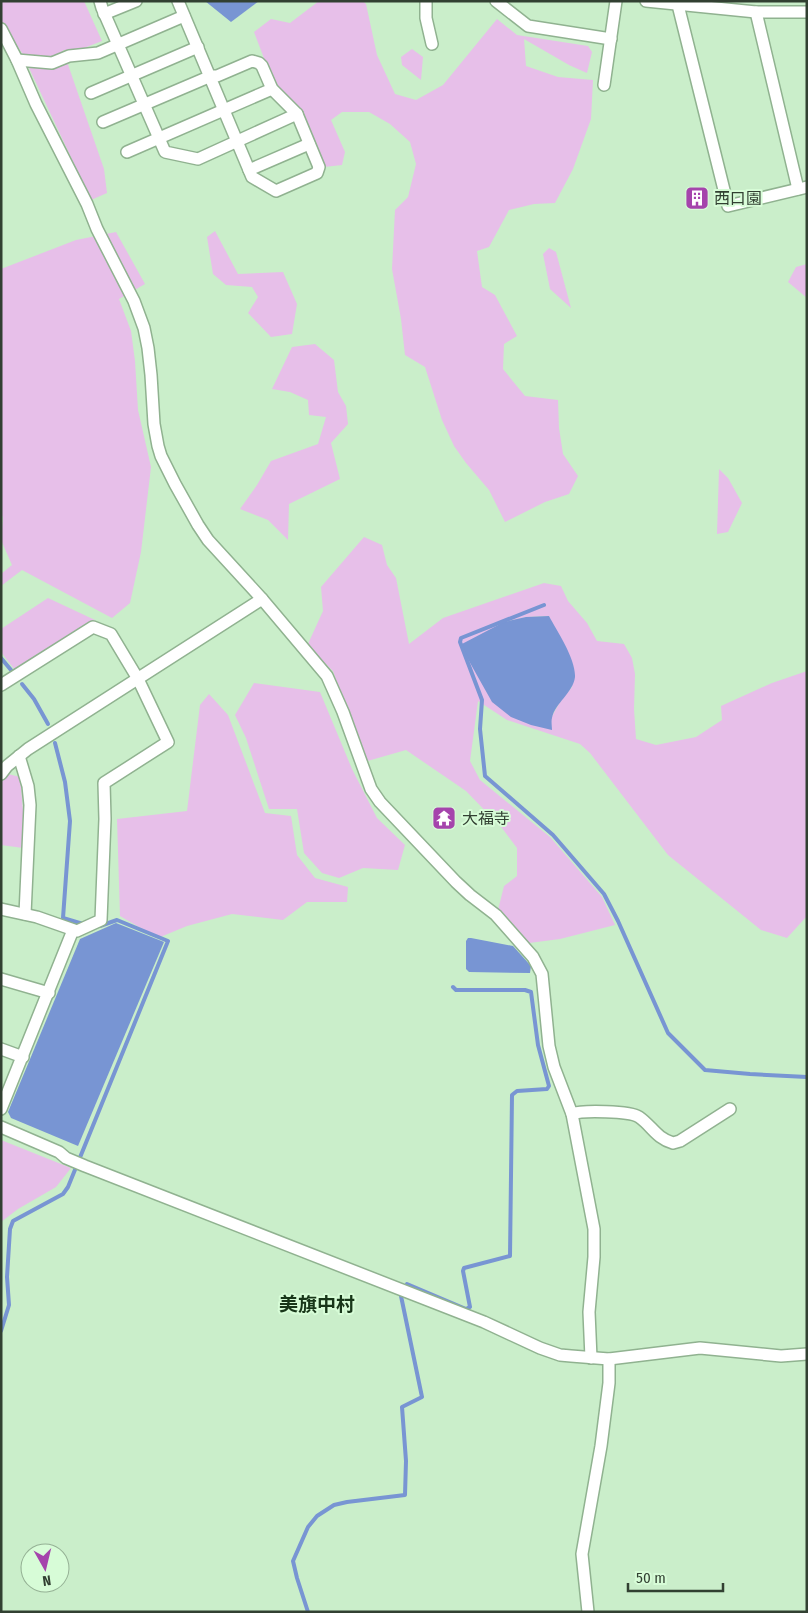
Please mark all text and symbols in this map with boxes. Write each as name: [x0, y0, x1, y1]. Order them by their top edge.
building icon: 西口園: [684, 185, 710, 211]
place label: 西口園: [714, 189, 762, 208]
temple icon: 大福寺: [431, 805, 457, 831]
place label: 大福寺: [462, 809, 510, 828]
district label: 美旗中村: [279, 1293, 355, 1316]
north arrow: [20, 1543, 70, 1593]
scale bar: [628, 1560, 723, 1592]
text: 50 m: [636, 1569, 666, 1587]
text: N: [41, 1571, 52, 1589]

